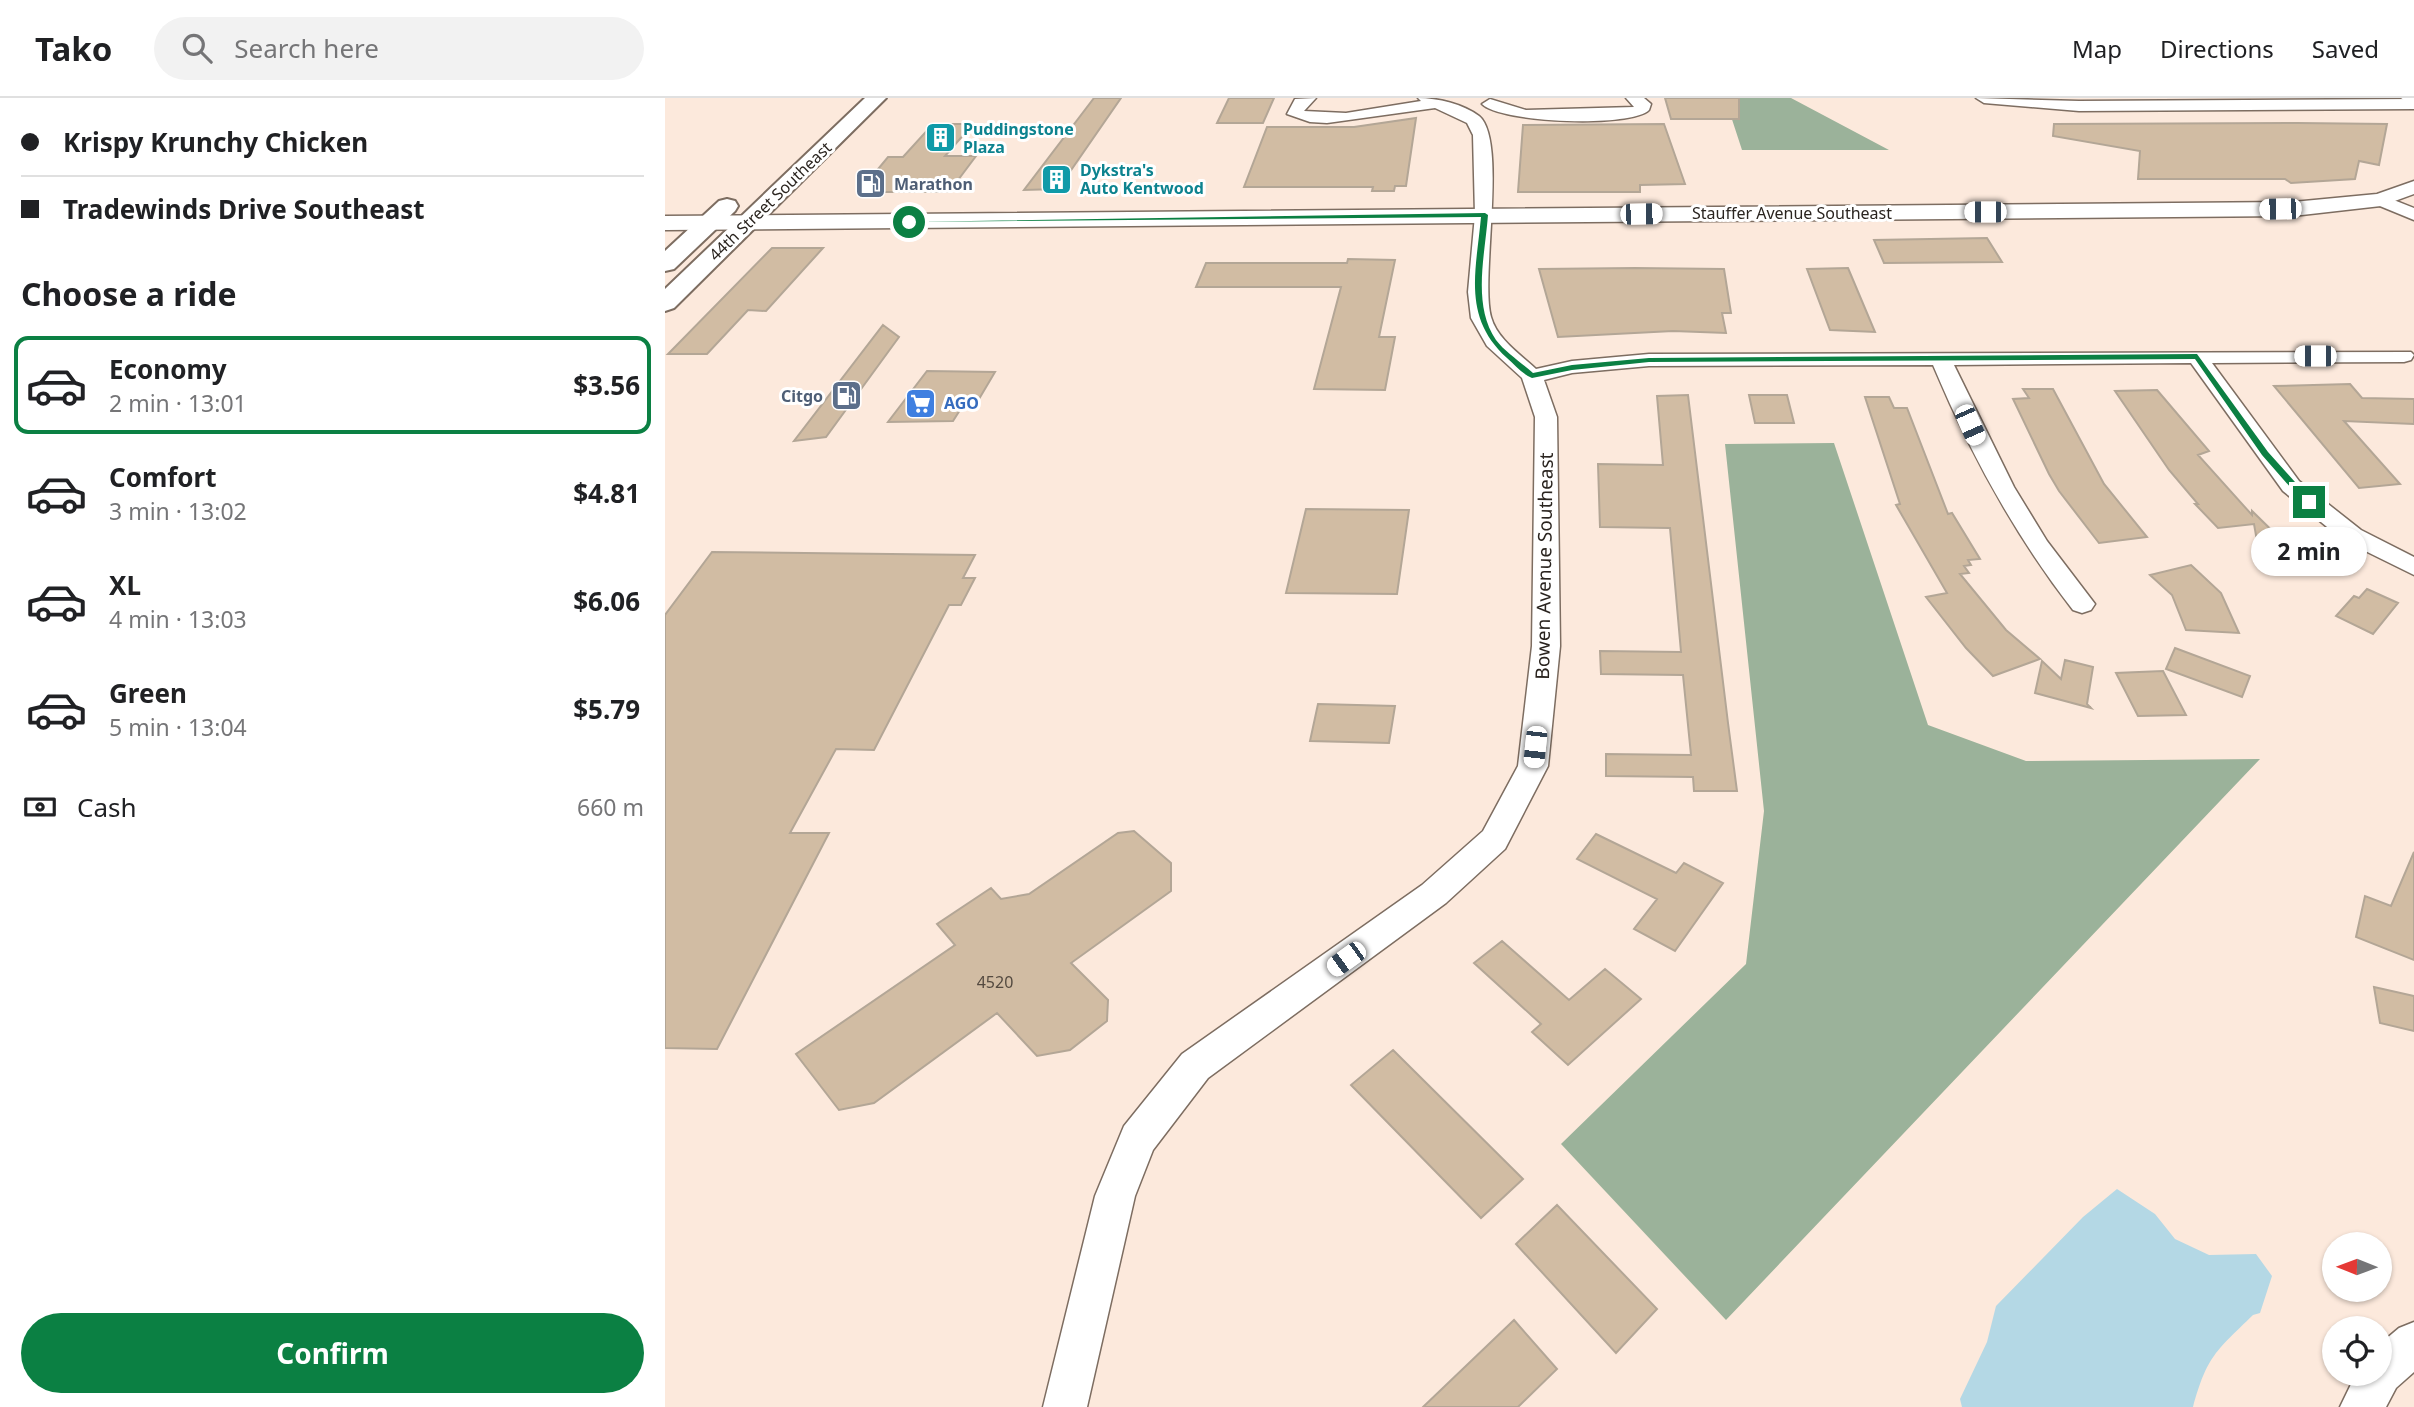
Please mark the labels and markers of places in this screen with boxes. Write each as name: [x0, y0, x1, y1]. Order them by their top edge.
place label: Puddingstone Plaza: [963, 118, 1074, 158]
building icon: Puddingstone Plaza: [923, 121, 957, 155]
place label: Dykstra's Auto Kentwood: [1080, 159, 1204, 199]
building icon: Dykstra's Auto Kentwood: [1040, 162, 1074, 196]
fuel station icon: Marathon: [854, 167, 888, 201]
place label: Marathon: [894, 173, 973, 195]
fuel station icon: Citgo: [829, 379, 863, 413]
place label: Citgo: [781, 385, 823, 407]
supermarket icon: AGO: [904, 386, 938, 420]
place label: AGO: [944, 392, 979, 414]

